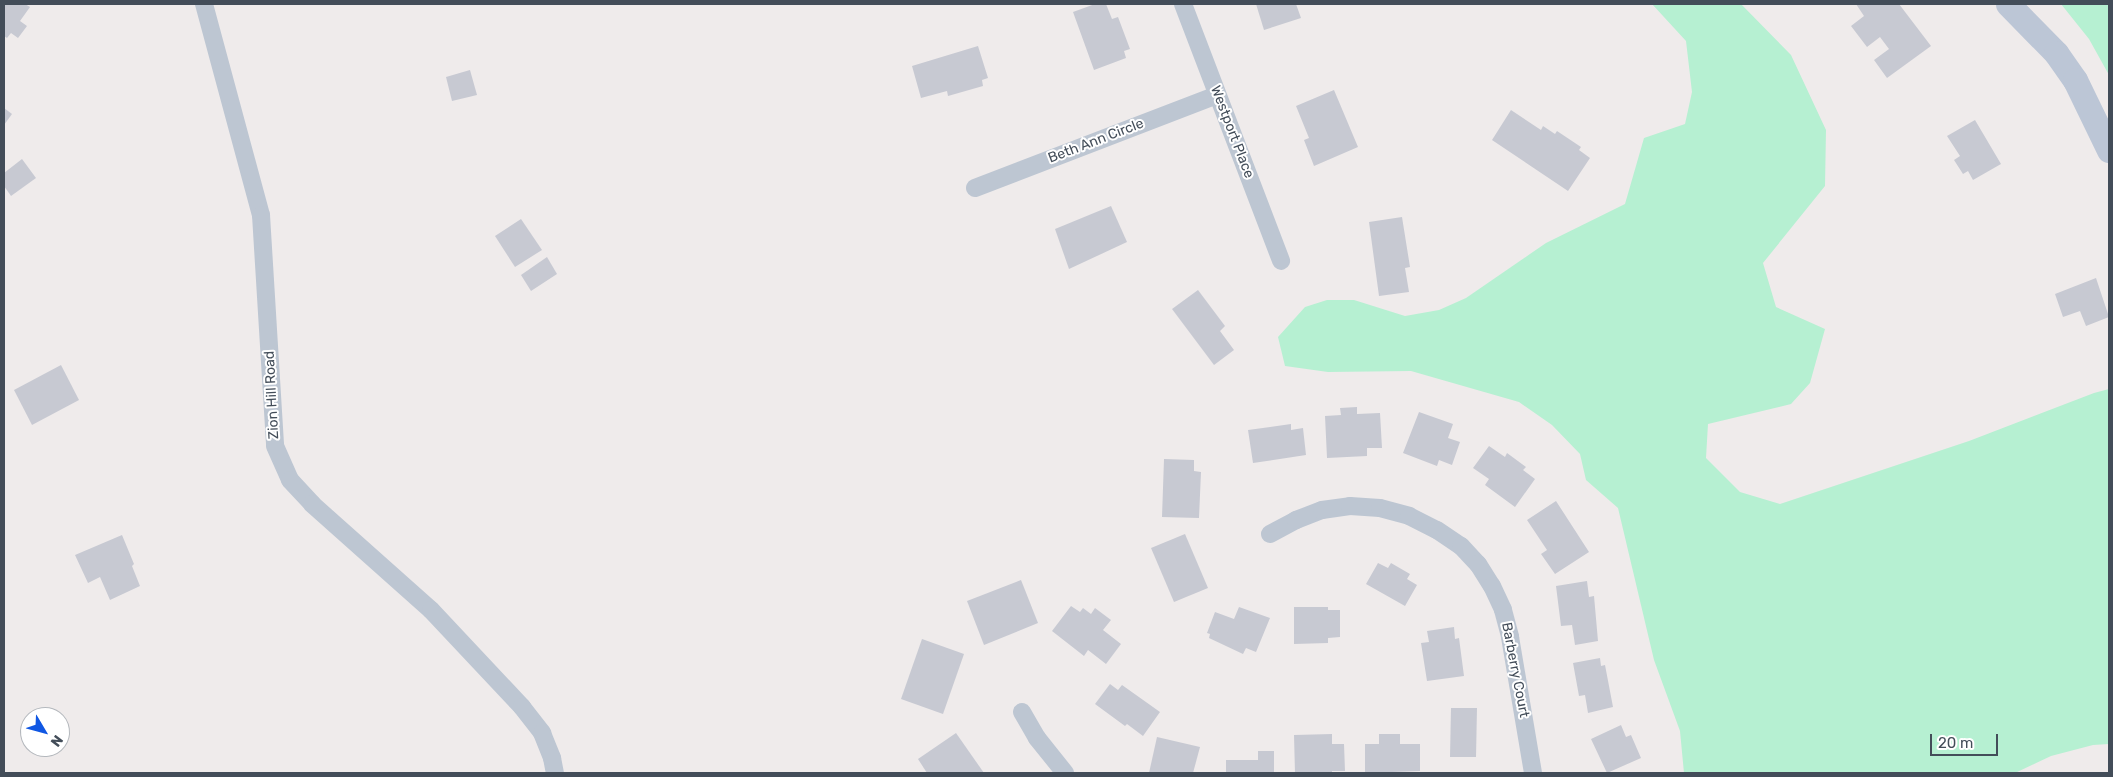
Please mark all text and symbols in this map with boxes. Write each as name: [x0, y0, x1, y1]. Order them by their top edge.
street label: Westport Place: [1207, 83, 1257, 181]
street label: Beth Ann Circle: [1046, 115, 1146, 167]
street label: Zion Hill Road: [261, 350, 283, 440]
street label: Barberry Court: [1498, 621, 1532, 719]
north arrow: [20, 707, 70, 757]
scale bar: [1933, 724, 2000, 756]
text: N: [47, 732, 66, 750]
text: 20 m: [1938, 734, 1973, 752]

